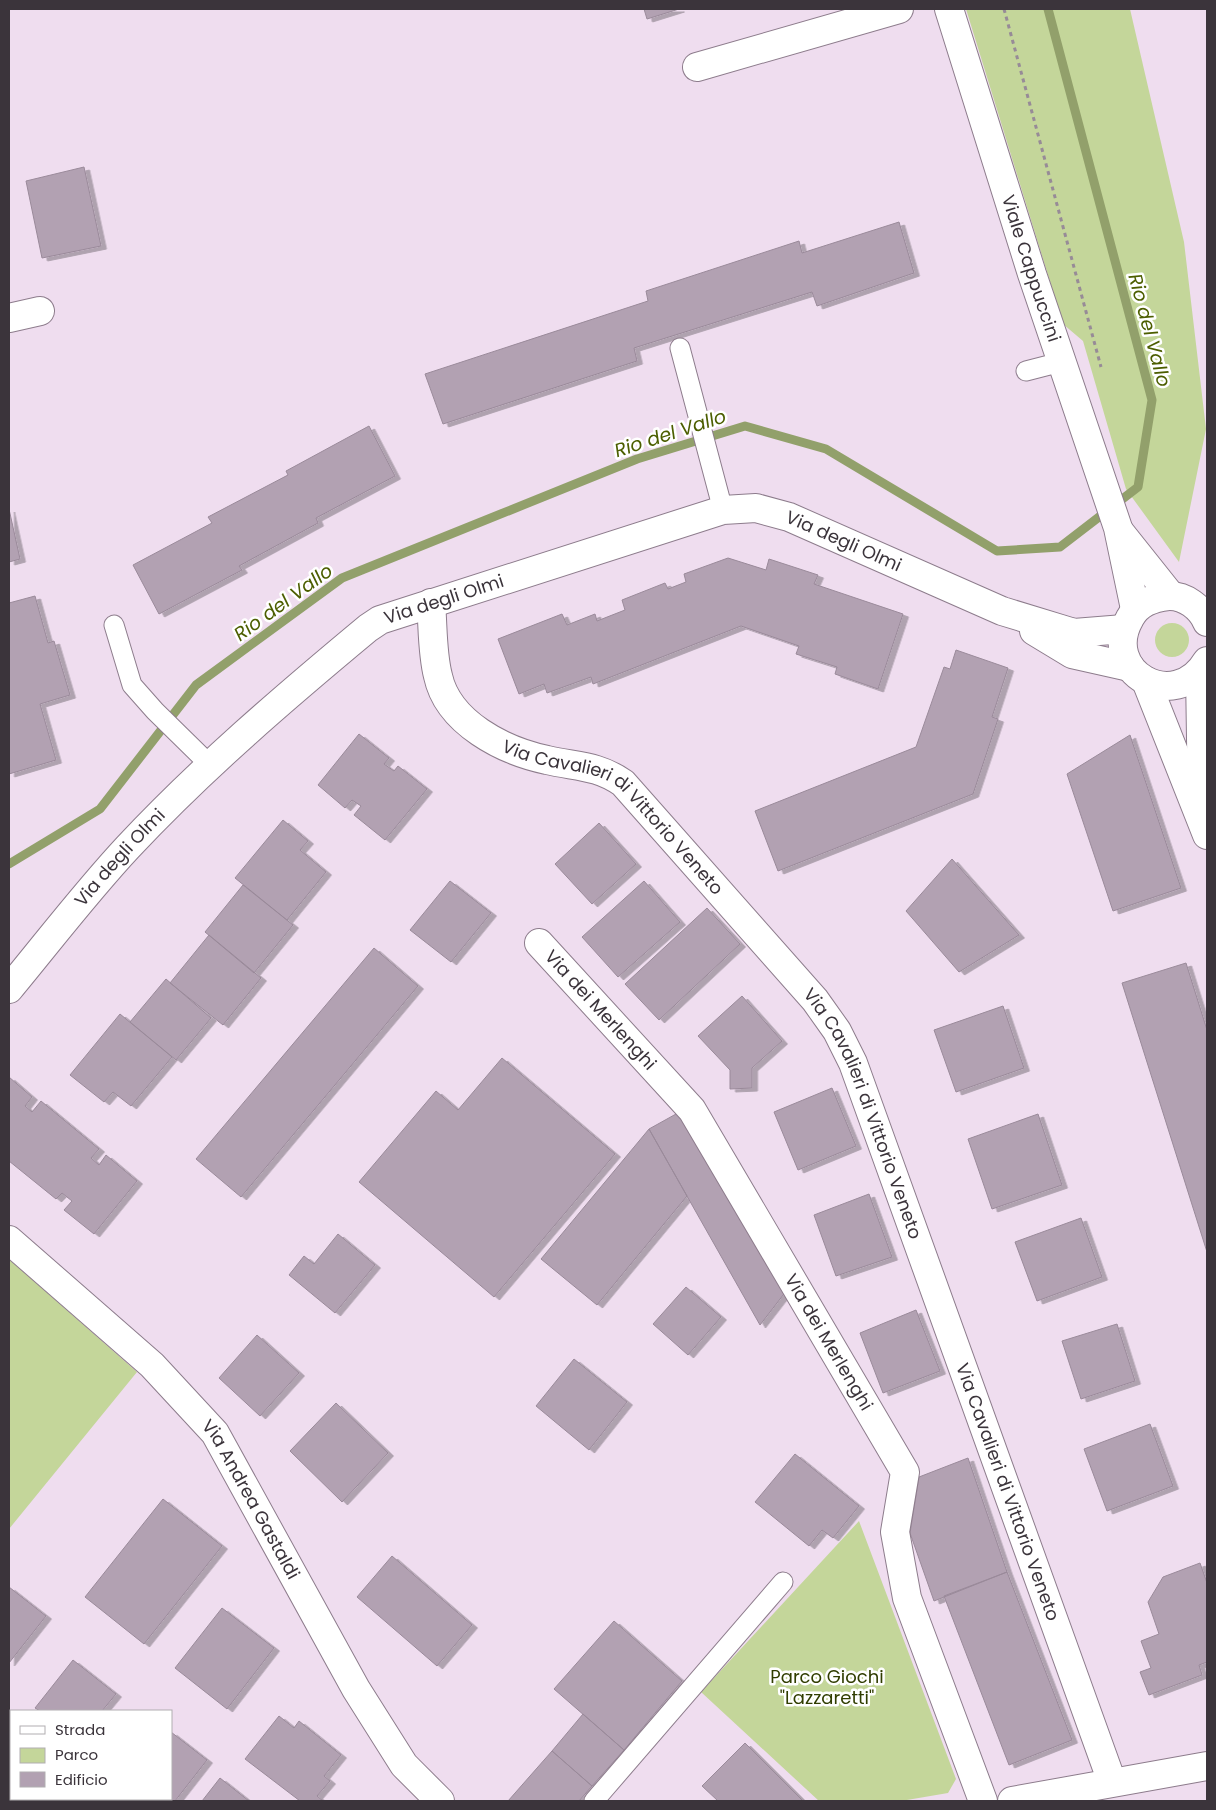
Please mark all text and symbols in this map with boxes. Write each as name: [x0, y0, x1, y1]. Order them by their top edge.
street label: Viale Cappuccini: [996, 191, 1067, 345]
water label: Rio del Vallo: [1121, 271, 1178, 390]
water label: Rio del Vallo: [611, 403, 730, 464]
street label: Via degli Olmi: [782, 504, 906, 577]
water label: Rio del Vallo: [228, 557, 338, 647]
street label: Via degli Olmi: [381, 568, 507, 630]
street label: Via Cavalieri di Vittorio Veneto: [498, 733, 729, 900]
street label: Via degli Olmi: [68, 803, 170, 912]
street label: Via dei Merlenghi: [539, 944, 662, 1075]
street label: Via Cavalieri di Vittorio Veneto: [798, 982, 928, 1242]
street label: Via dei Merlenghi: [779, 1269, 879, 1415]
street label: Via Cavalieri di Vittorio Veneto: [950, 1360, 1066, 1624]
street label: Via Andrea Gastaldi: [196, 1414, 306, 1584]
park label: Parco Giochi "Lazzaretti": [770, 1664, 884, 1710]
legend: [10, 1710, 172, 1800]
text: Strada: [55, 1719, 105, 1740]
text: Parco: [55, 1744, 98, 1765]
text: Edificio: [55, 1769, 108, 1790]

